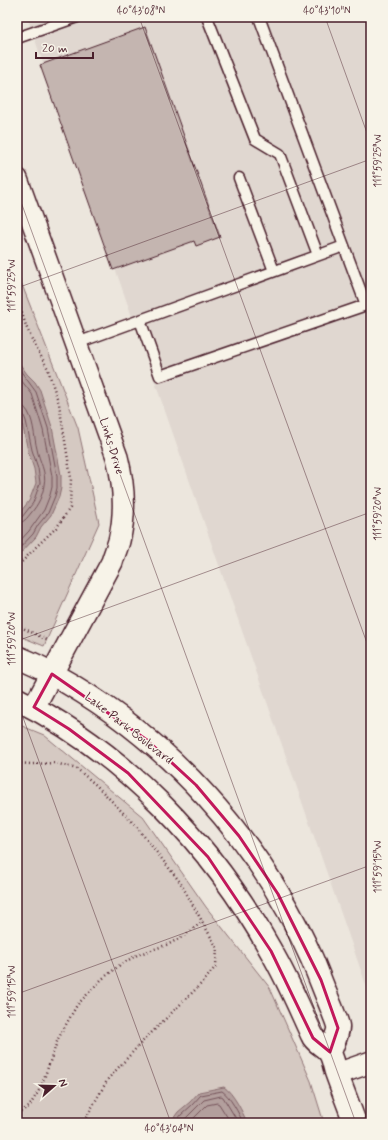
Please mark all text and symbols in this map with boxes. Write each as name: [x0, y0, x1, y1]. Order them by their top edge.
text: 40°43'08"N: [117, 4, 166, 18]
text: 40°43'10"N: [303, 4, 351, 18]
scale bar: [36, 34, 93, 60]
text: 20 m: [42, 41, 68, 57]
text: 111°59'25"W: [371, 134, 385, 188]
text: 111°59'25"W: [5, 259, 19, 313]
street label: Links Drive: [95, 416, 127, 477]
text: 111°59'20"W: [371, 487, 385, 541]
text: 111°59'20"W: [5, 612, 19, 666]
street label: Lake Park Boulevard: [81, 689, 176, 768]
text: 111°59'15"W: [371, 841, 385, 893]
text: 111°59'15"W: [5, 966, 19, 1018]
north arrow: [34, 1066, 74, 1106]
text: N: [55, 1077, 70, 1089]
text: 40°43'04"N: [144, 1122, 194, 1136]

